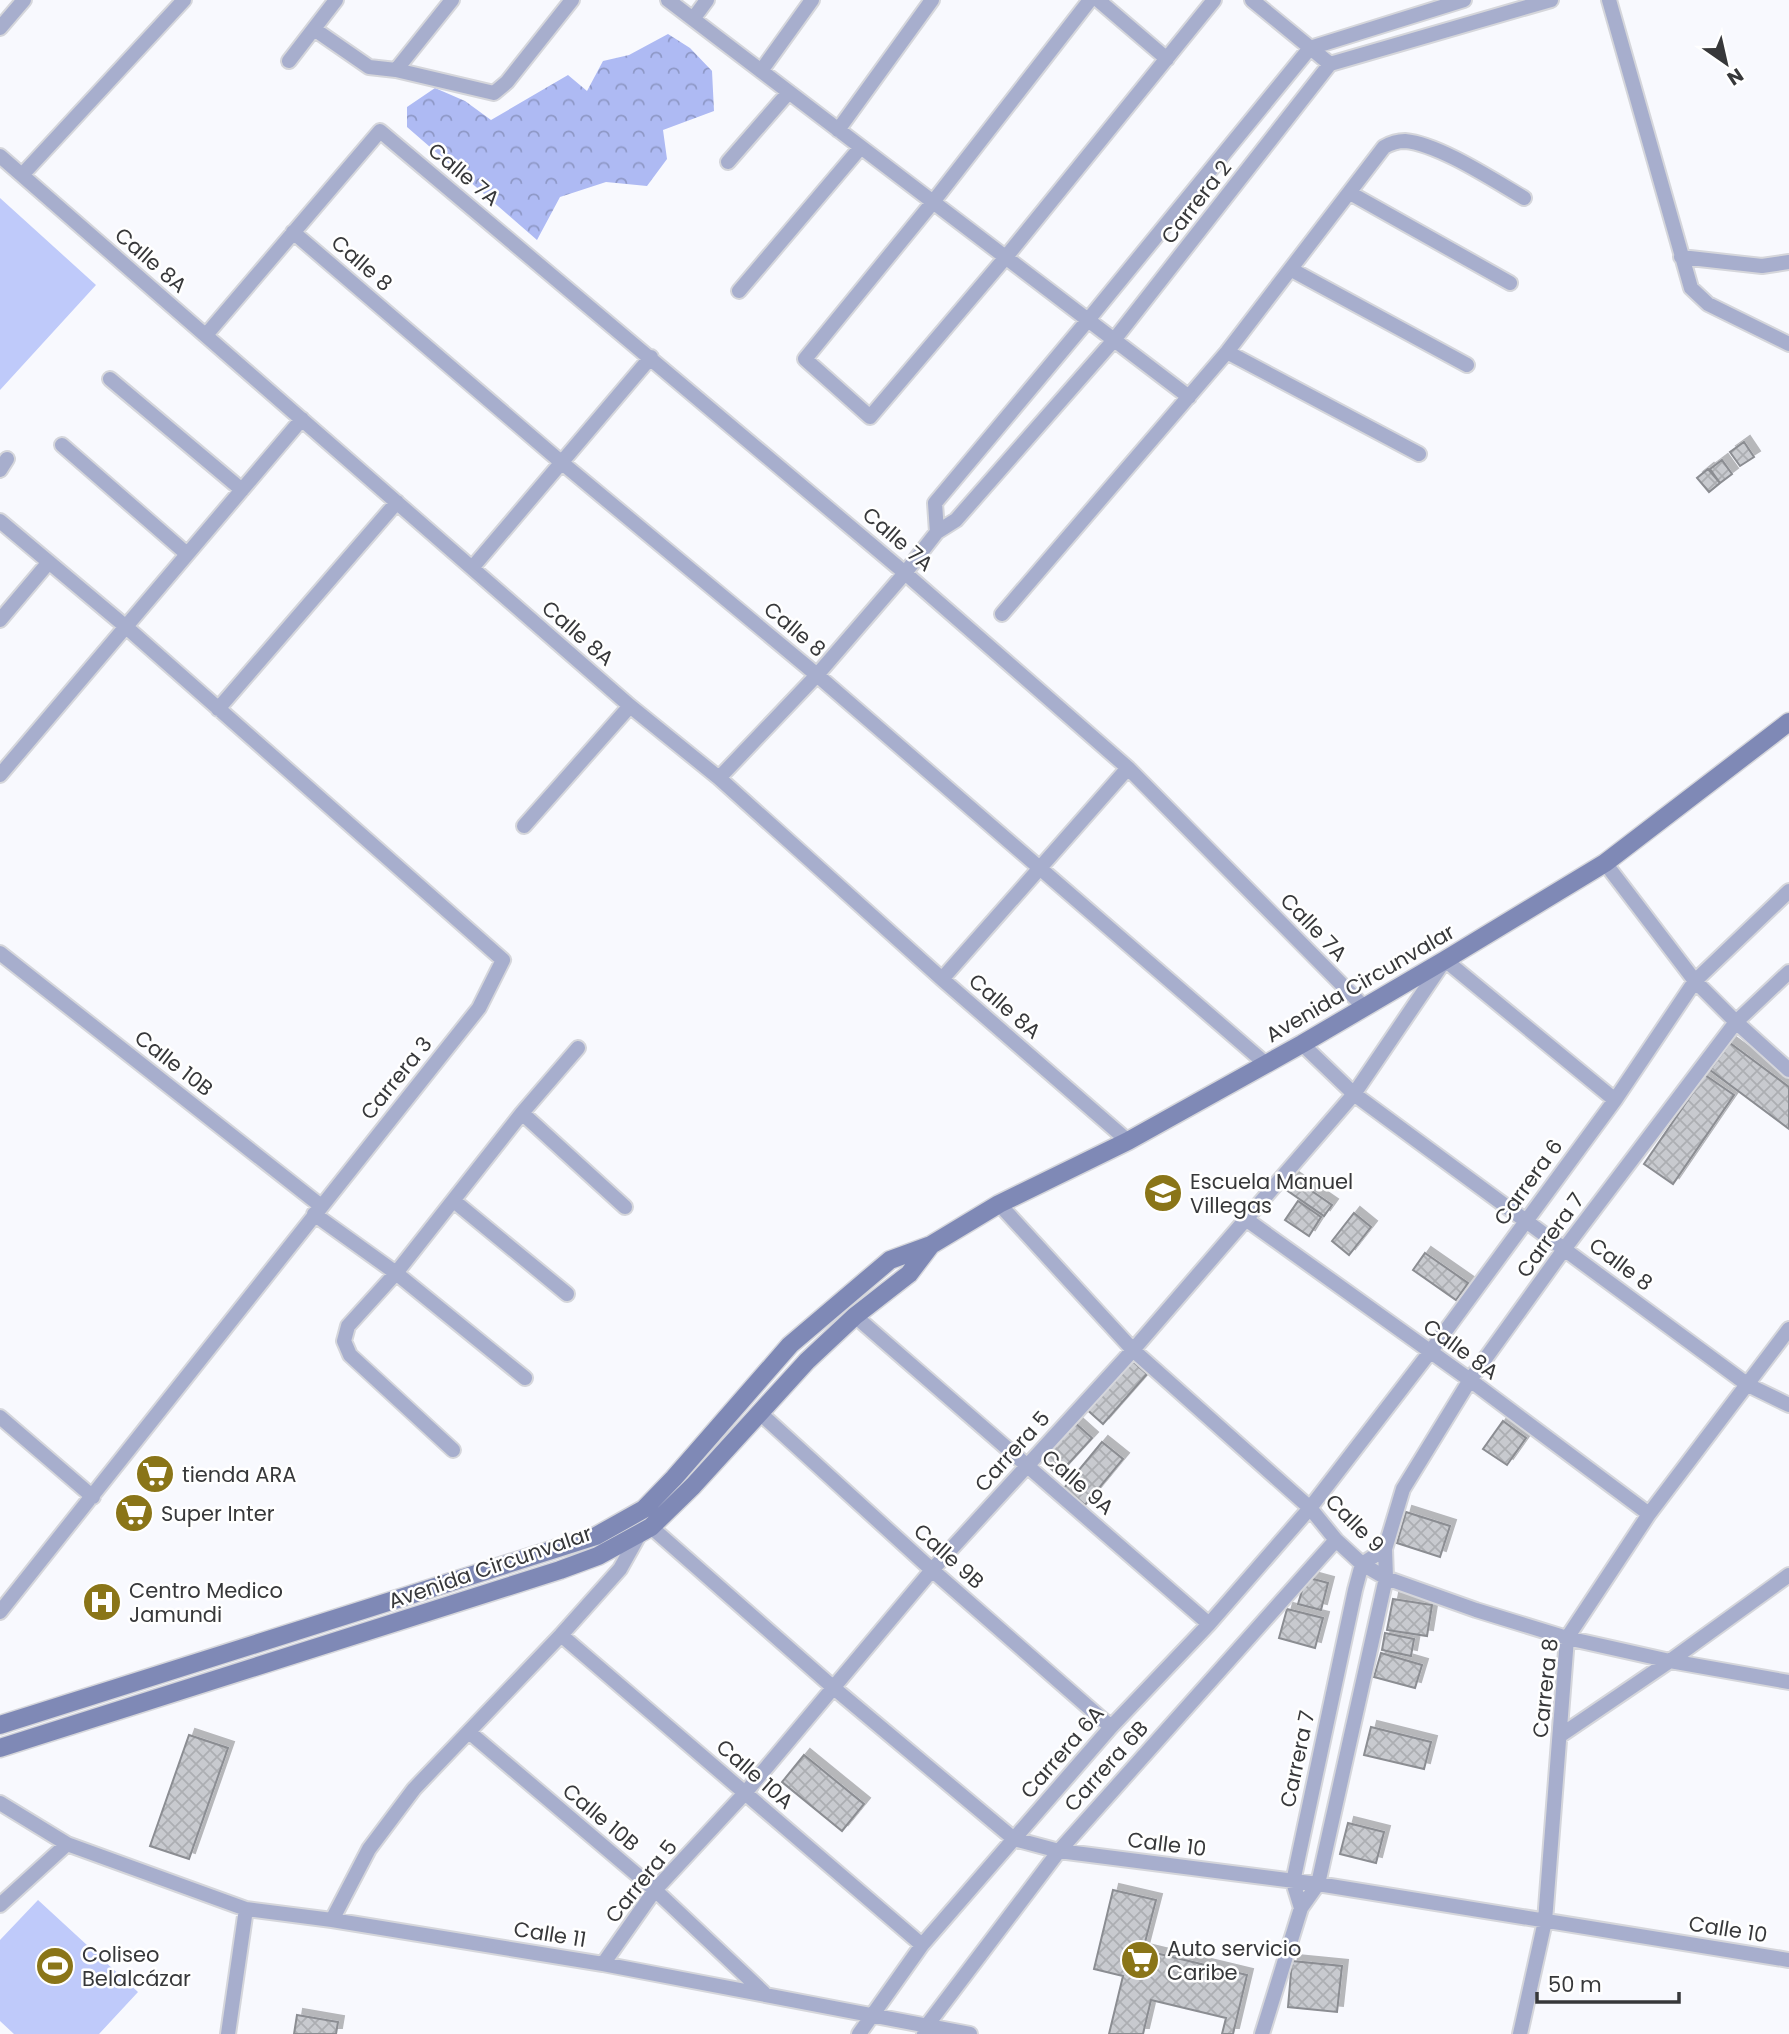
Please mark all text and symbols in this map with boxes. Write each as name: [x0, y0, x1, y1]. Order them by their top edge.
north arrow: [1691, 28, 1761, 98]
text: N: [1722, 61, 1749, 92]
street label: Calle 7A: [422, 136, 506, 212]
street label: Carrera 2: [1154, 154, 1238, 250]
street label: Calle 8A: [109, 221, 193, 299]
street label: Calle 8: [325, 228, 399, 298]
street label: Calle 7A: [856, 500, 940, 578]
street label: Calle 8A: [536, 594, 620, 672]
street label: Calle 8: [758, 595, 832, 663]
street label: Calle 7A: [1274, 886, 1354, 968]
street label: Avenida Circunvalar: [1260, 917, 1460, 1049]
street label: Calle 8A: [963, 967, 1047, 1045]
street label: Calle 10B: [129, 1023, 219, 1103]
street label: Carrera 3: [354, 1030, 438, 1126]
street label: Carrera 6: [1487, 1133, 1569, 1231]
place label: Escuela Manuel Villegas: [1190, 1167, 1353, 1220]
school or university icon: Escuela Manuel Villegas: [1142, 1172, 1184, 1214]
street label: Carrera 7: [1509, 1187, 1591, 1283]
street label: Calle 8: [1583, 1231, 1659, 1297]
street label: Calle 8A: [1417, 1312, 1505, 1386]
street label: Carrera 5: [968, 1404, 1056, 1498]
street label: Calle 9A: [1036, 1443, 1120, 1521]
supermarket icon: tienda ARA: [134, 1453, 176, 1495]
place label: tienda ARA: [182, 1460, 296, 1489]
street label: Calle 9: [1319, 1487, 1391, 1559]
supermarket icon: Super Inter: [113, 1492, 155, 1534]
place label: Super Inter: [161, 1499, 275, 1528]
street label: Calle 9B: [908, 1517, 990, 1595]
street label: Avenida Circunvalar: [384, 1518, 596, 1615]
place label: Centro Medico Jamundi: [129, 1576, 283, 1629]
hospital icon: Centro Medico Jamundi: [81, 1581, 123, 1623]
street label: Carrera 8: [1525, 1637, 1565, 1739]
street label: Carrera 6A: [1014, 1699, 1110, 1805]
street label: Carrera 7: [1273, 1708, 1321, 1810]
street label: Carrera 6B: [1057, 1714, 1155, 1818]
street label: Calle 10A: [710, 1732, 800, 1816]
street label: Calle 10B: [556, 1776, 646, 1858]
street label: Calle 10: [1126, 1825, 1208, 1863]
street label: Carrera 5: [598, 1833, 684, 1929]
street label: Calle 10: [1687, 1908, 1769, 1950]
street label: Calle 11: [512, 1914, 588, 1954]
place label: Auto servicio Caribe: [1167, 1934, 1301, 1987]
supermarket icon: Auto servicio Caribe: [1119, 1939, 1161, 1981]
place label: Coliseo Belalcázar: [82, 1940, 191, 1993]
sports icon: Coliseo Belalcázar: [34, 1945, 76, 1987]
scale bar: [1537, 1960, 1679, 2004]
text: 50 m: [1548, 1970, 1602, 1999]

